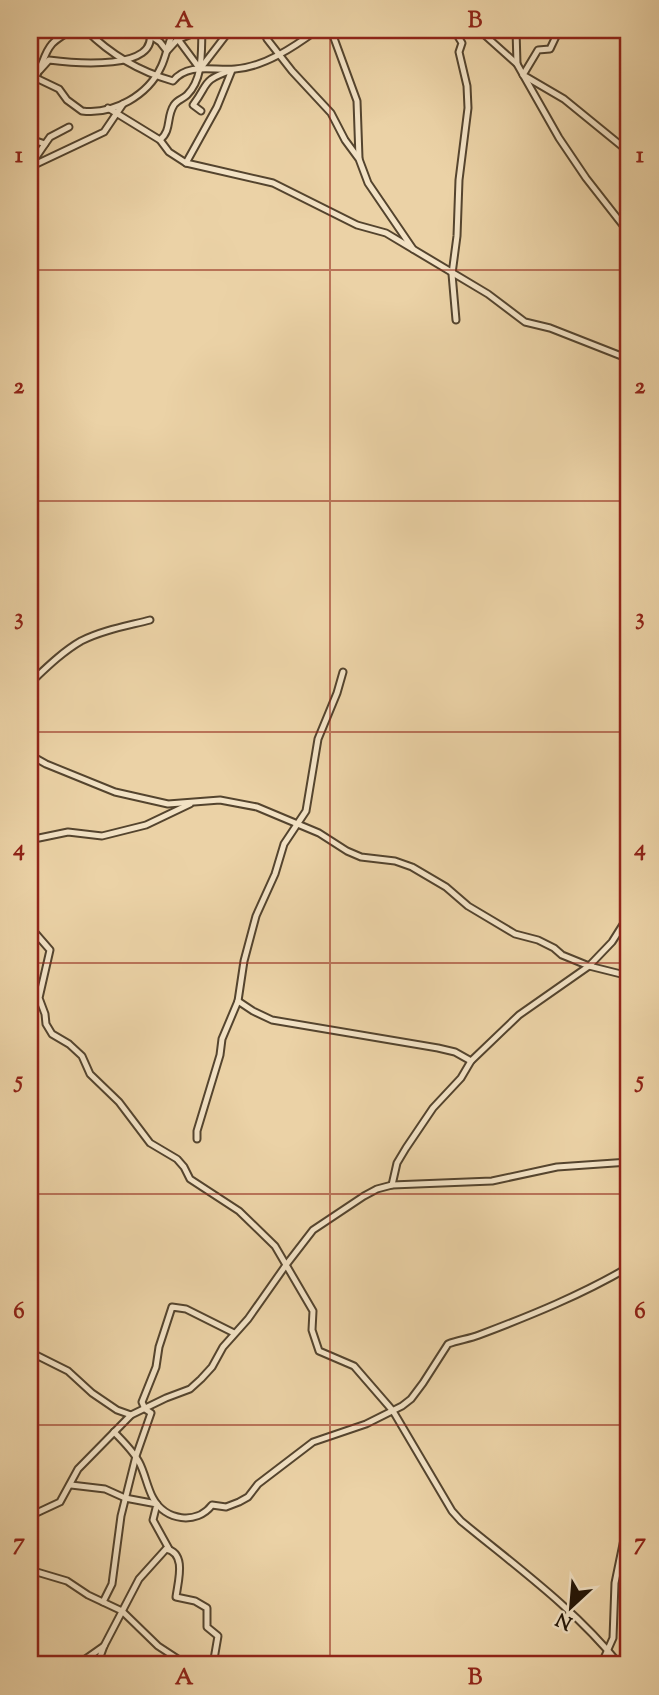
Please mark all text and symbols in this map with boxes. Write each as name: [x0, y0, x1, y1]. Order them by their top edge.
text: A: [175, 5, 194, 38]
text: B: [468, 5, 483, 38]
text: 1: [15, 140, 23, 173]
text: 1: [636, 140, 644, 173]
text: 2: [14, 371, 25, 404]
text: 2: [635, 371, 646, 404]
text: 3: [14, 602, 24, 635]
text: 3: [635, 602, 645, 635]
text: 4: [12, 833, 25, 866]
text: 4: [633, 833, 646, 866]
text: 5: [13, 1065, 23, 1098]
text: 5: [634, 1065, 644, 1098]
text: 6: [13, 1296, 25, 1329]
text: 6: [634, 1296, 646, 1329]
text: 7: [13, 1527, 25, 1560]
text: 7: [634, 1527, 646, 1560]
north arrow: [536, 1572, 606, 1642]
text: N: [552, 1605, 577, 1635]
text: A: [175, 1662, 194, 1695]
text: B: [468, 1662, 483, 1695]

